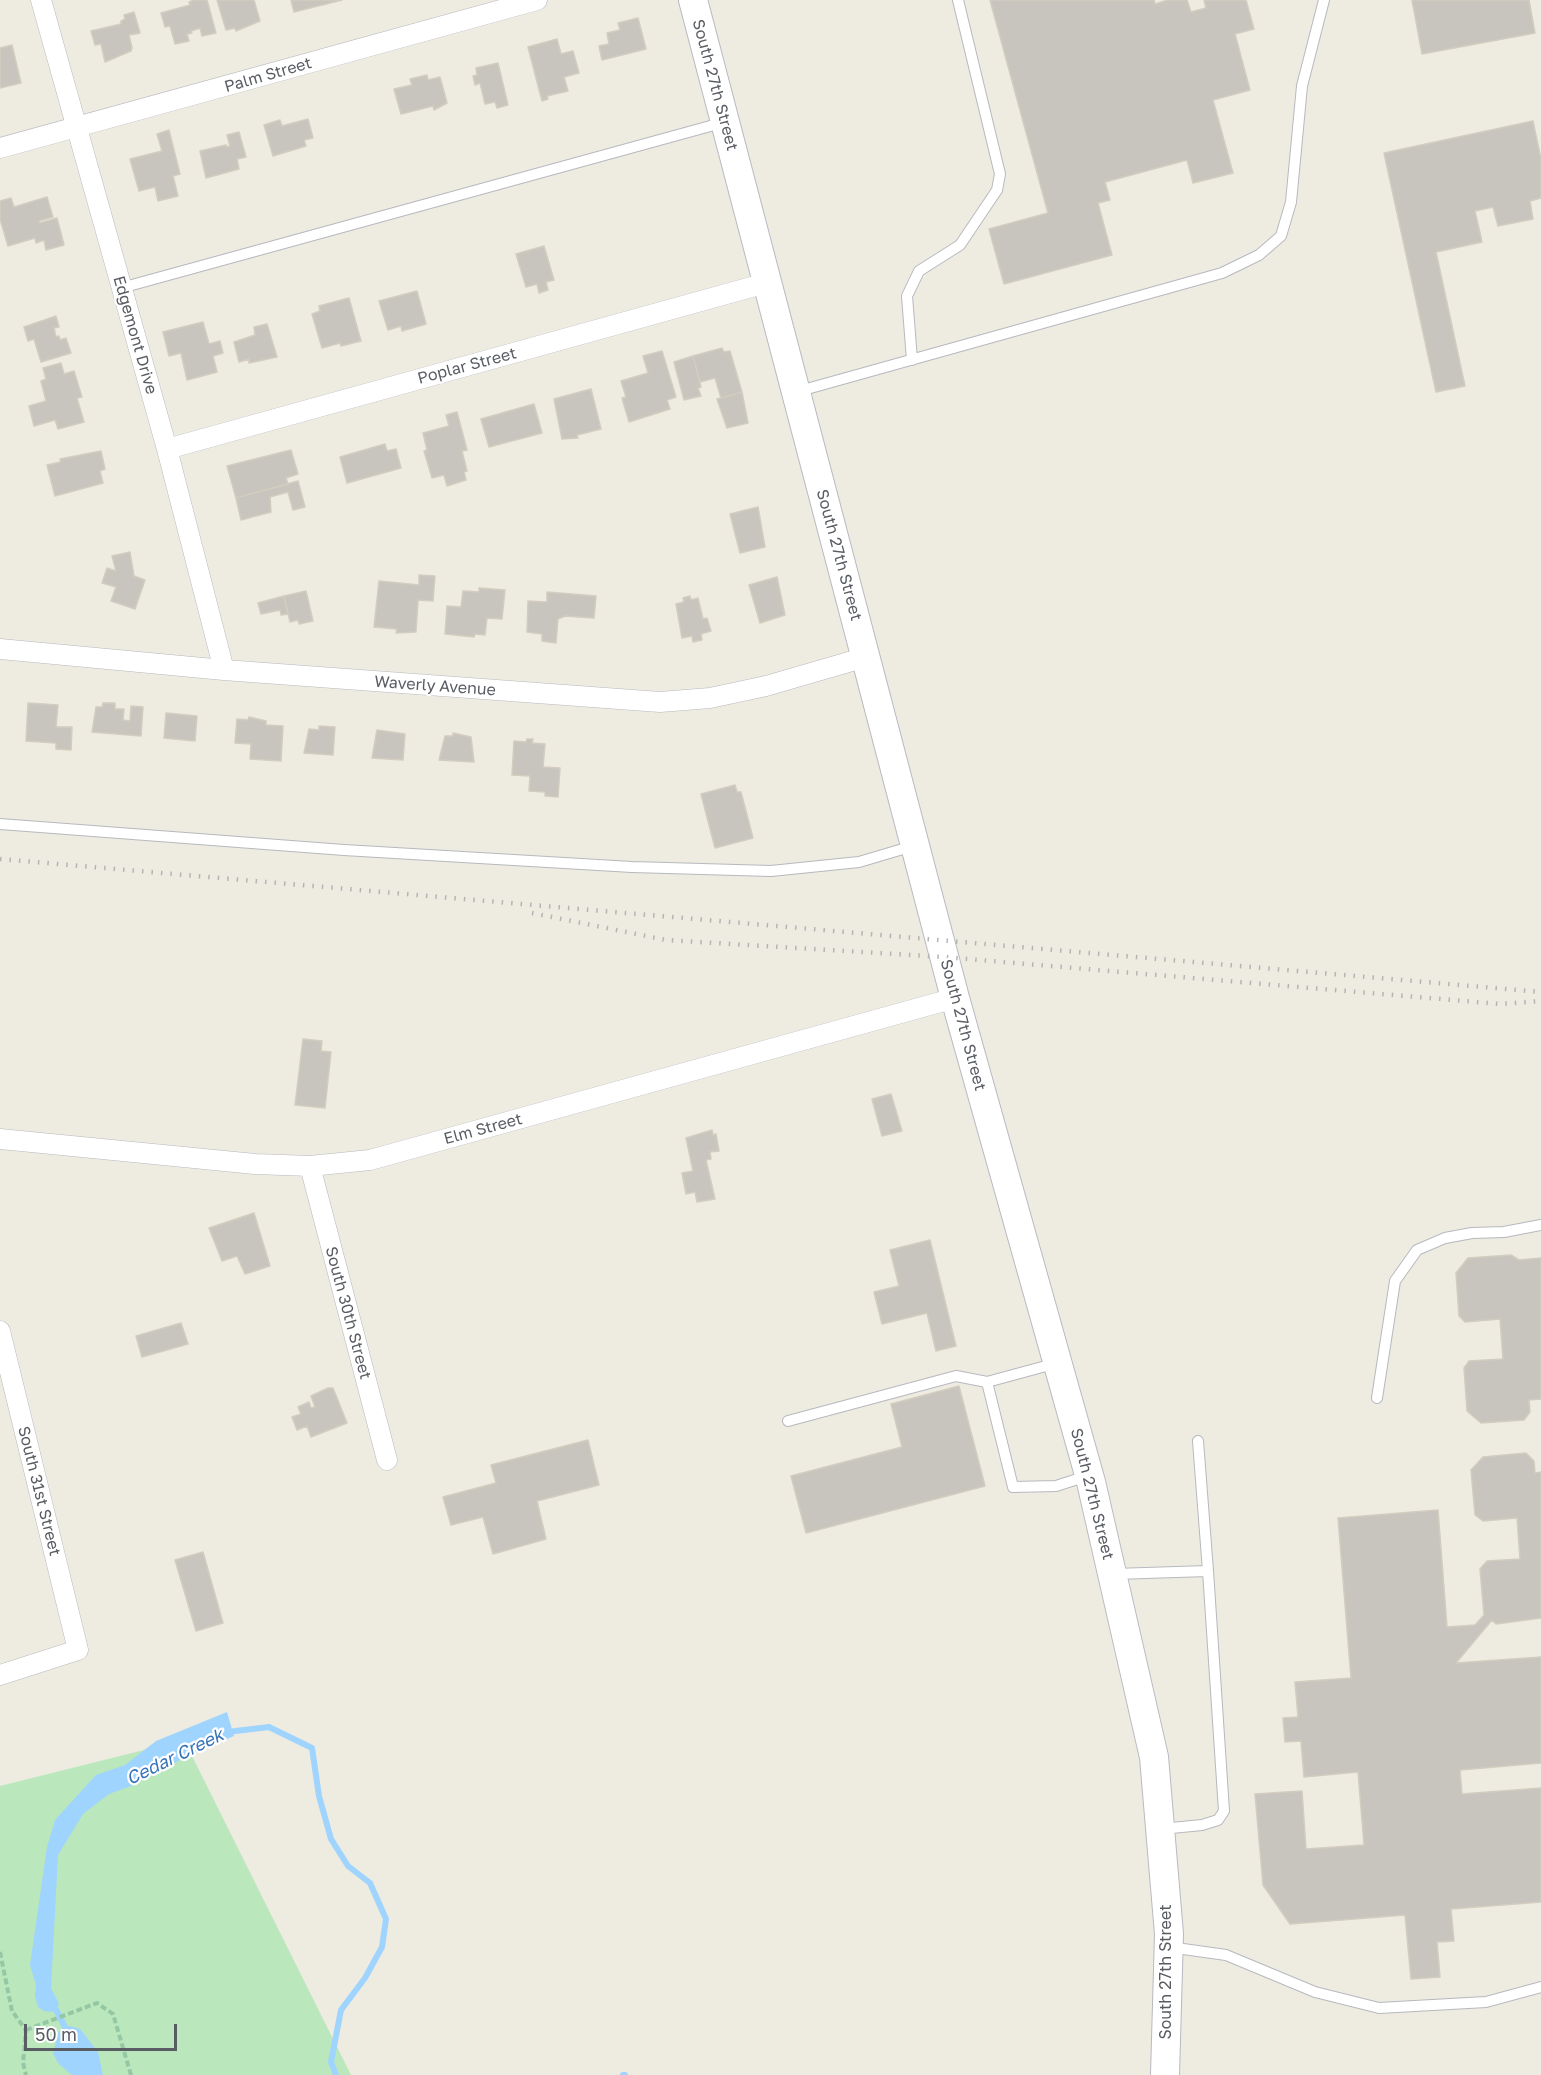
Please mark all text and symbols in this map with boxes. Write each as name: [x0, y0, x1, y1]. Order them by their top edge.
street label: South 27th Street: [688, 17, 742, 153]
street label: Palm Street: [222, 53, 314, 97]
street label: Edgemont Drive: [109, 274, 161, 396]
street label: Poplar Street: [415, 344, 519, 388]
street label: South 27th Street: [812, 487, 866, 623]
street label: Waverly Avenue: [374, 672, 496, 700]
street label: South 27th Street: [936, 957, 990, 1093]
street label: Elm Street: [442, 1109, 524, 1149]
street label: South 30th Street: [321, 1245, 375, 1381]
street label: South 31st Street: [14, 1424, 64, 1558]
street label: South 27th Street: [1066, 1426, 1118, 1562]
water label: Cedar Creek: [123, 1724, 227, 1790]
street label: South 27th Street: [1156, 1904, 1176, 2040]
scale bar: [27, 2012, 180, 2050]
text: 50 m: [35, 2023, 77, 2045]

